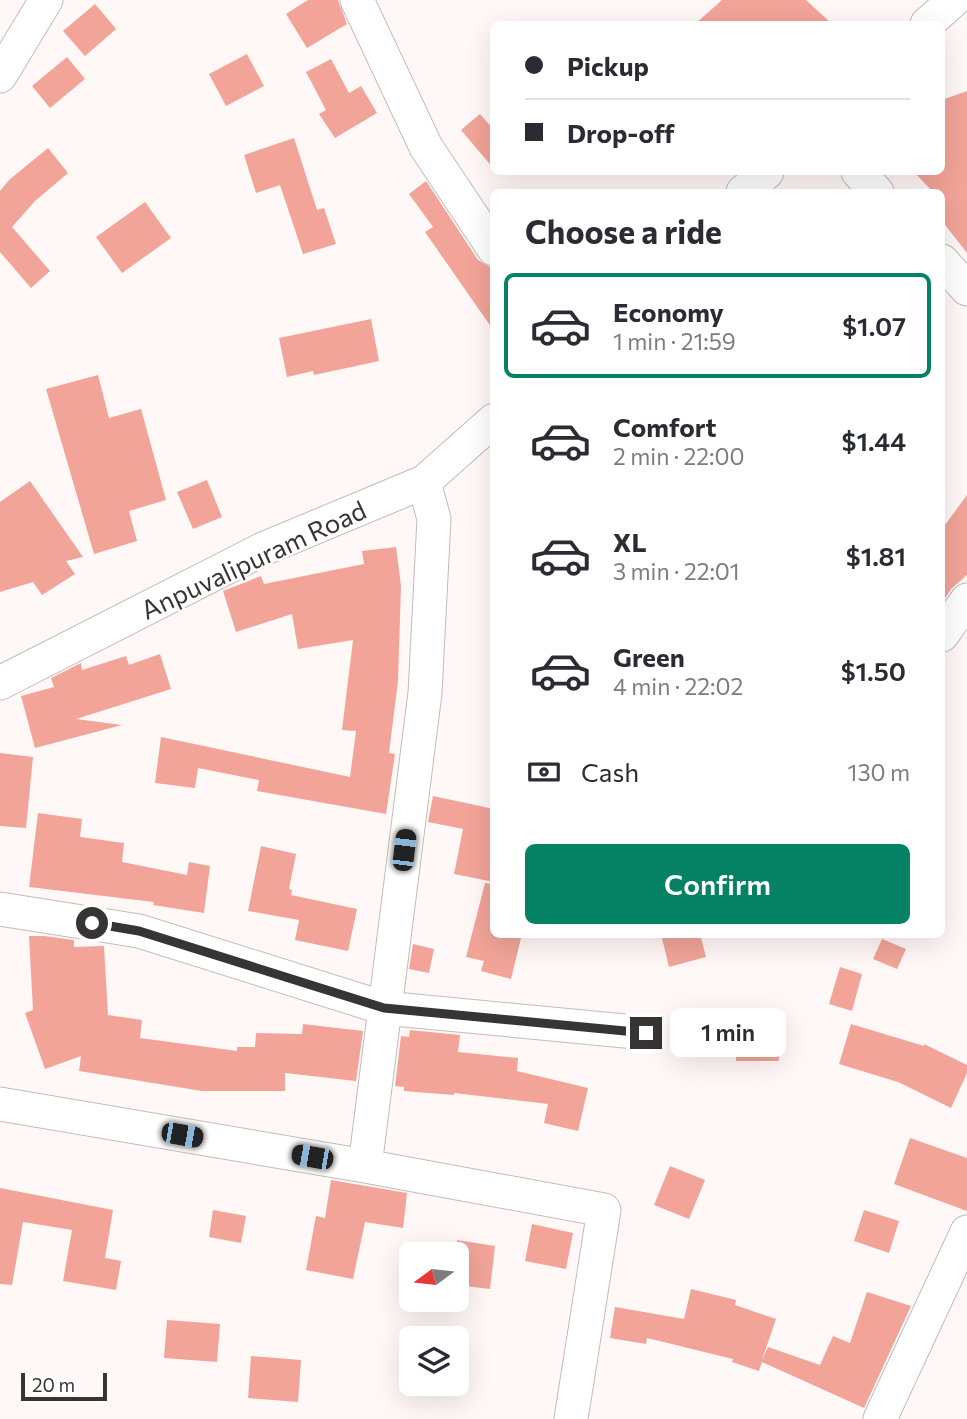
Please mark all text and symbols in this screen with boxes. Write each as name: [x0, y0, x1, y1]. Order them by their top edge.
text: Pickup: [567, 50, 649, 81]
text: Drop-off: [567, 117, 674, 148]
text: Choose a ride: [525, 211, 722, 251]
icon: car: [529, 294, 592, 357]
text: Economy: [613, 296, 724, 327]
text: $1.07: [842, 310, 906, 341]
text: 1 min · 21:59: [613, 327, 736, 355]
icon: car: [529, 409, 592, 472]
text: Comfort: [613, 411, 716, 442]
text: $1.44: [842, 425, 906, 456]
text: 2 min · 22:00: [613, 442, 745, 470]
street label: Anpuvalipuram Road: [136, 493, 370, 625]
icon: car: [529, 524, 592, 587]
text: XL: [613, 526, 647, 557]
text: $1.81: [846, 540, 906, 571]
text: 3 min · 22:01: [613, 557, 740, 585]
icon: car: [529, 639, 592, 702]
text: Green: [613, 641, 685, 672]
text: $1.50: [841, 655, 906, 686]
text: 4 min · 22:02: [613, 672, 743, 700]
icon: cash: [525, 753, 563, 791]
text: Cash: [581, 756, 639, 787]
text: 130 m: [848, 758, 910, 786]
car: [392, 828, 417, 872]
button: Confirm: [525, 844, 910, 924]
route start: [76, 907, 108, 939]
callout: 1 min: [670, 1009, 786, 1058]
route end: [630, 1017, 662, 1049]
text: 1 min: [701, 1018, 755, 1046]
car: [160, 1121, 205, 1149]
car: [290, 1143, 335, 1171]
north arrow: [399, 1242, 469, 1312]
map controls: [399, 1242, 469, 1396]
button: layers: [399, 1326, 469, 1396]
scale bar: [21, 1370, 107, 1402]
text: 20 m: [32, 1373, 75, 1396]

